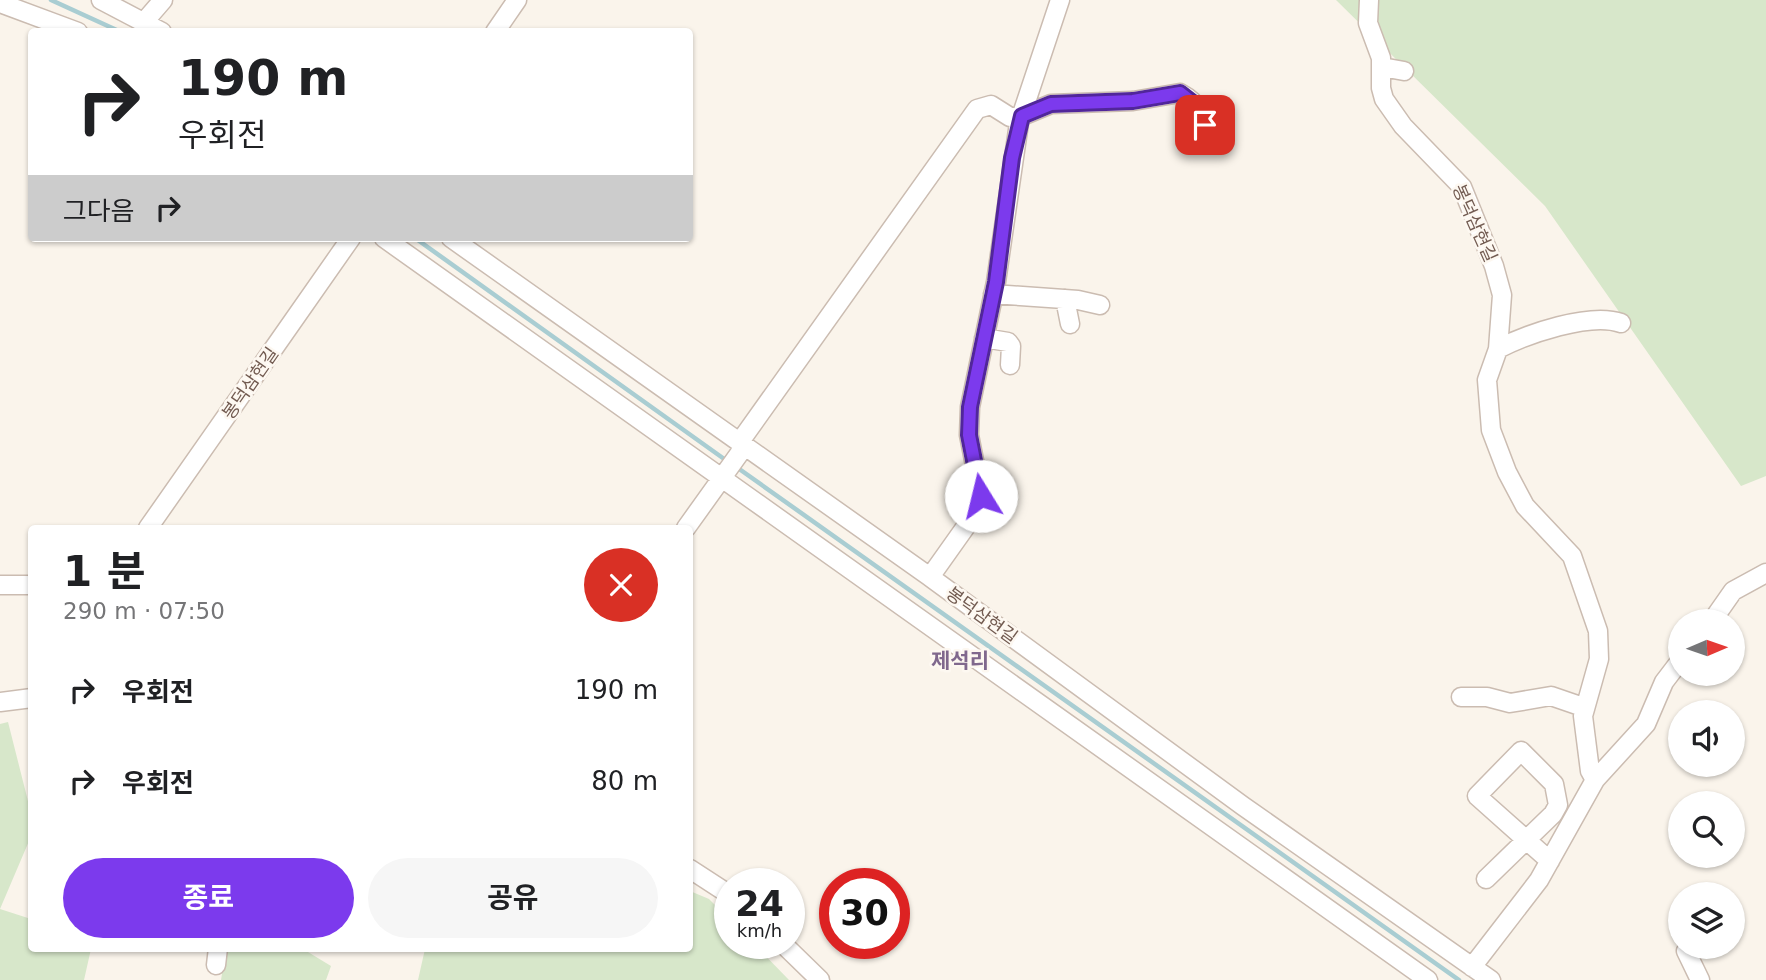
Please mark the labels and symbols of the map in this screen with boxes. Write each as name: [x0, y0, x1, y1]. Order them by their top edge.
pin: [1175, 95, 1235, 155]
street label: 봉덕삼현길: [1449, 181, 1501, 265]
street label: 봉덕삼현길: [218, 343, 282, 423]
position arrow: [944, 459, 1018, 533]
street label: 봉덕삼현길: [942, 582, 1022, 648]
north arrow: [1668, 609, 1745, 686]
district label: 제석리: [931, 649, 989, 673]
speed limit sign: 30: [819, 868, 910, 959]

